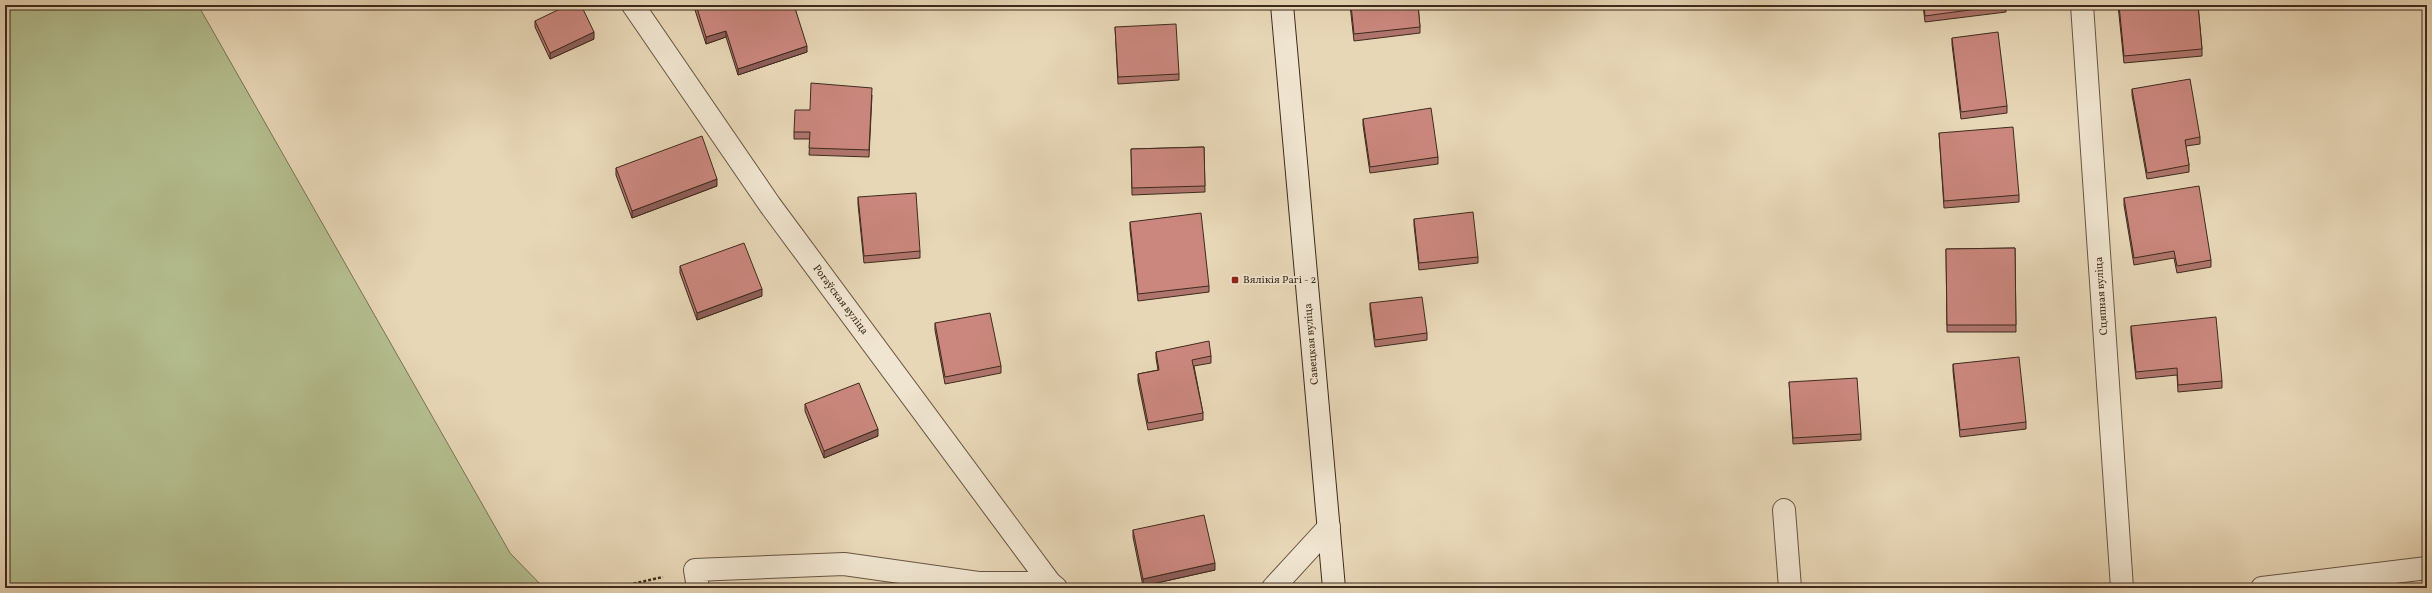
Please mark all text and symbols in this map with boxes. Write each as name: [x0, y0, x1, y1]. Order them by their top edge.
street label: Сцяпная вуліца: [2092, 256, 2112, 336]
street label: Рогаўская вуліца: [809, 262, 872, 339]
place label: Вялікія Рагі - 2: [1243, 273, 1317, 288]
marker: Вялікія Рагі - 2: [1230, 275, 1240, 285]
street label: Савецкая вуліца: [1301, 302, 1323, 385]

